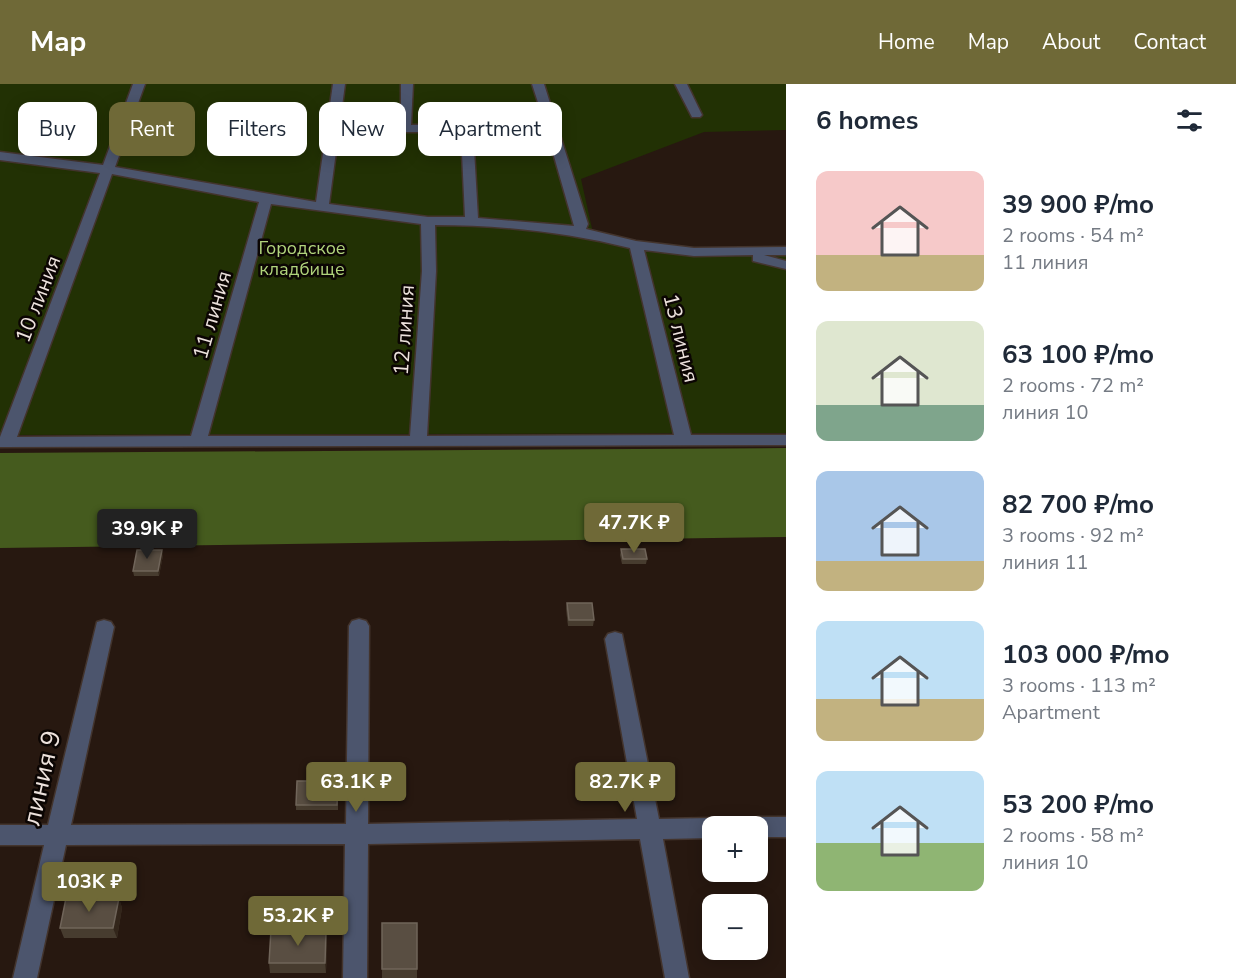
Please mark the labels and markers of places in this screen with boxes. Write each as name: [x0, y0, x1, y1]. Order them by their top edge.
pin: 47.7K ₽: [579, 503, 689, 554]
pin: 39.9K ₽: [92, 509, 202, 560]
pin: 63.1K ₽: [301, 762, 411, 813]
pin: 82.7K ₽: [570, 762, 680, 813]
pin: 103K ₽: [40, 862, 138, 913]
pin: 53.2K ₽: [243, 896, 353, 947]

